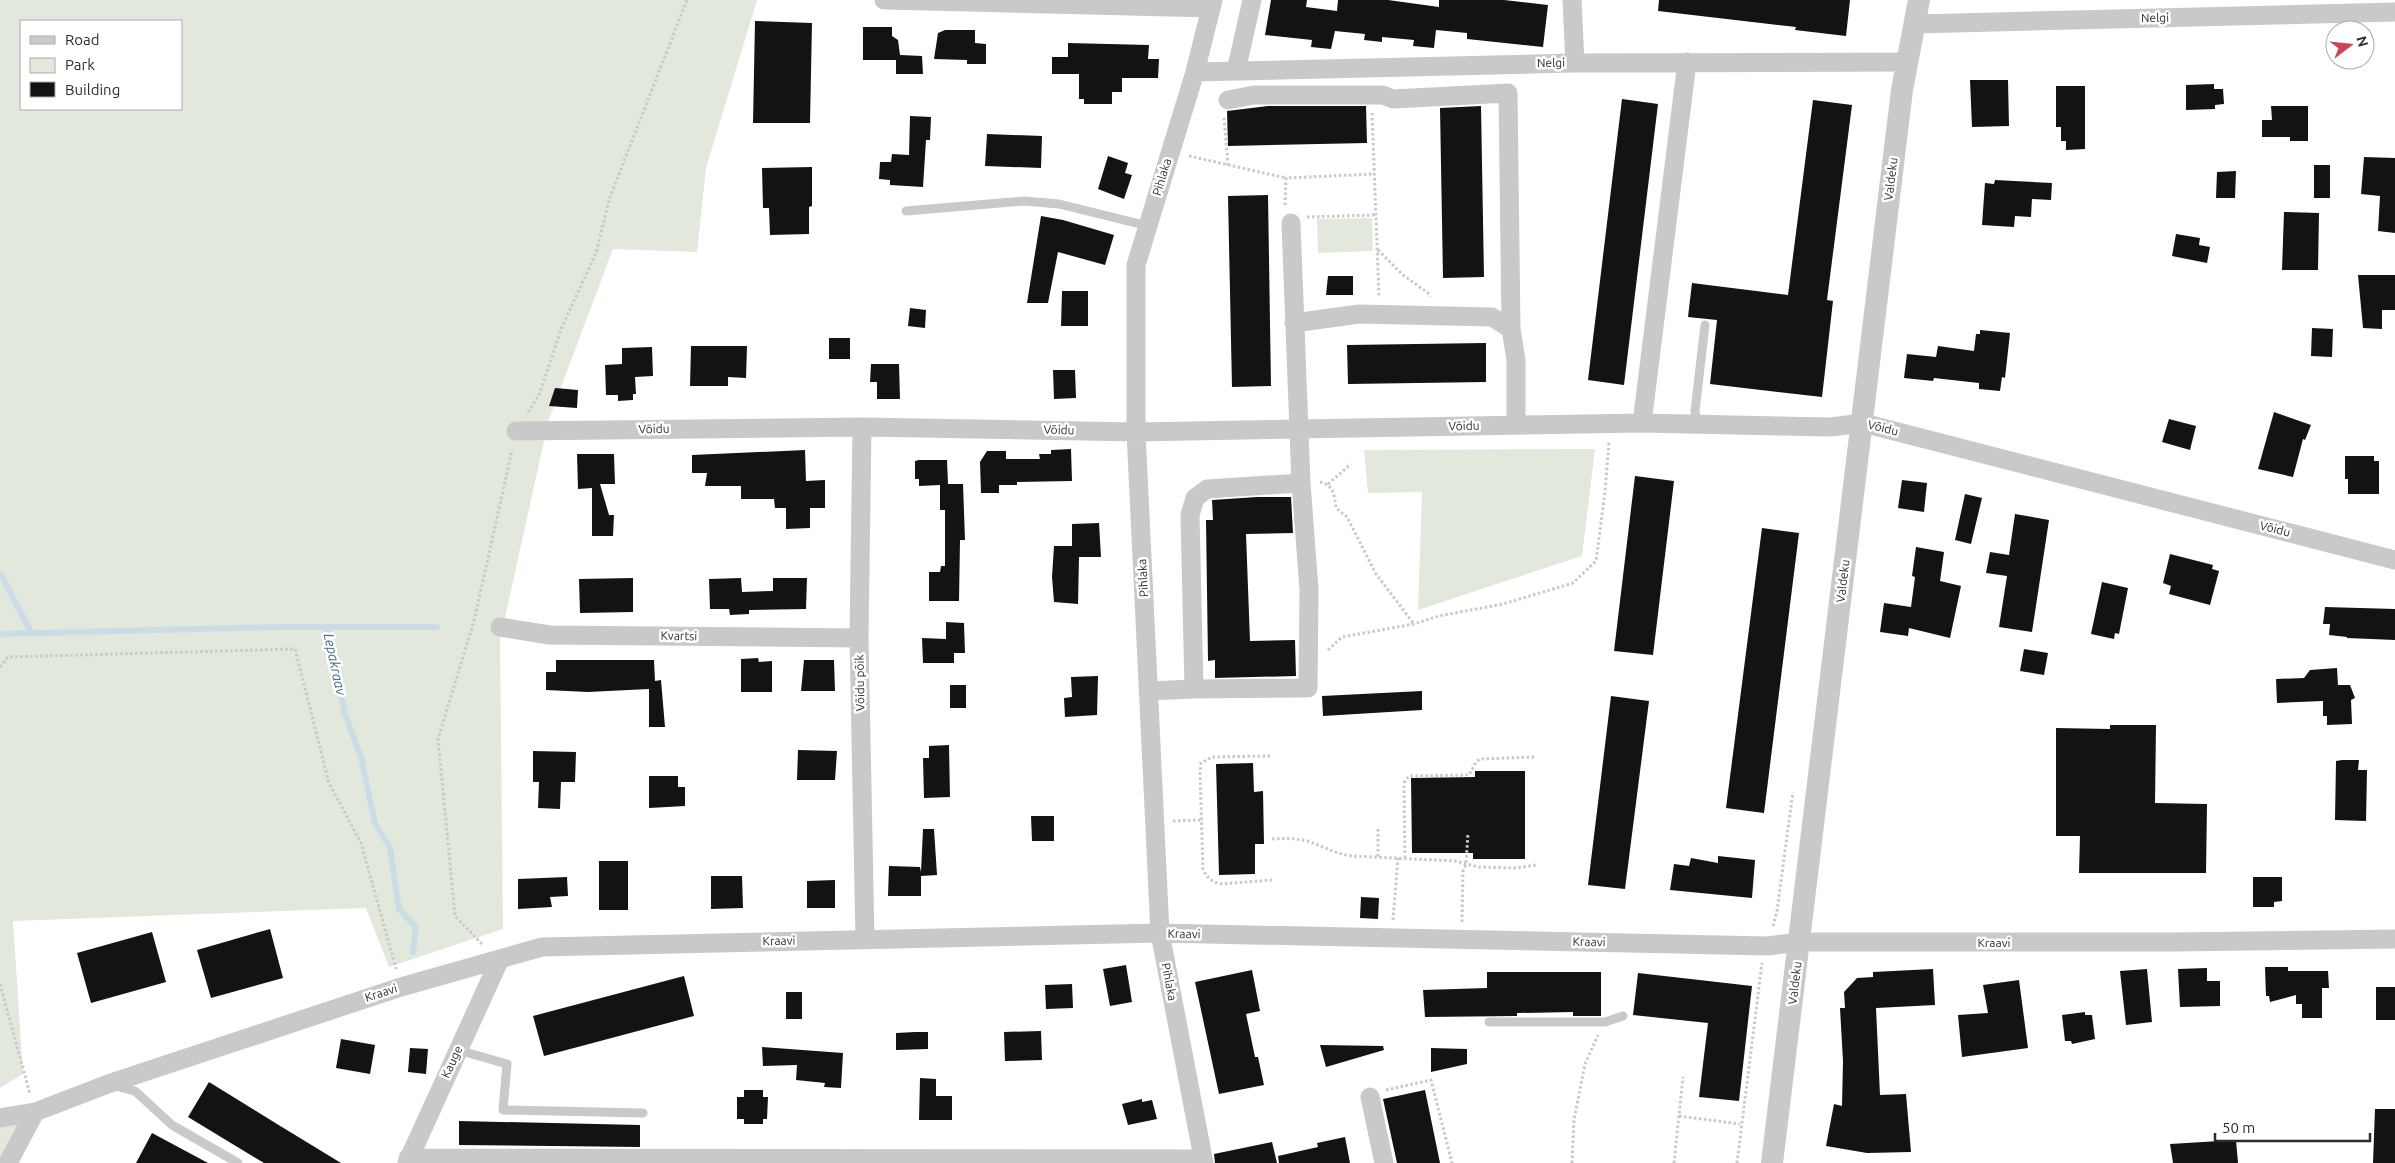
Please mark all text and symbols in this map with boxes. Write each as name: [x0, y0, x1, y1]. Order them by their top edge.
street label: Nelgi: [2141, 11, 2169, 24]
legend: [20, 20, 182, 110]
north arrow: [2325, 20, 2375, 70]
text: Road: [65, 31, 100, 48]
text: N: [2353, 34, 2372, 49]
text: Park: [65, 56, 95, 73]
street label: Nelgi: [1537, 56, 1565, 69]
text: Building: [65, 81, 120, 98]
street label: Pihlaka: [1150, 157, 1173, 197]
street label: Valdeku: [1881, 157, 1900, 201]
street label: Võidu: [1867, 417, 1900, 438]
street label: Võidu: [1448, 419, 1480, 432]
street label: Võidu: [638, 422, 670, 435]
street label: Võidu: [1043, 423, 1075, 436]
street label: Võidu: [2259, 518, 2292, 539]
street label: Pihlaka: [1135, 558, 1150, 598]
street label: Valdeku: [1833, 559, 1852, 603]
street label: Kvartsi: [661, 629, 698, 642]
water label: Lepakraav: [321, 632, 350, 698]
street label: Võidu põik: [853, 655, 866, 712]
street label: Kraavi: [1167, 927, 1201, 940]
street label: Kraavi: [762, 934, 796, 947]
street label: Kraavi: [1572, 935, 1606, 948]
street label: Kraavi: [1978, 936, 2011, 949]
street label: Valdeku: [1785, 961, 1804, 1005]
street label: Pihlaka: [1159, 962, 1180, 1002]
street label: Kraavi: [363, 981, 399, 1004]
street label: Kauge: [439, 1044, 465, 1080]
scale bar: [2215, 1110, 2370, 1142]
text: 50 m: [2222, 1119, 2255, 1136]

